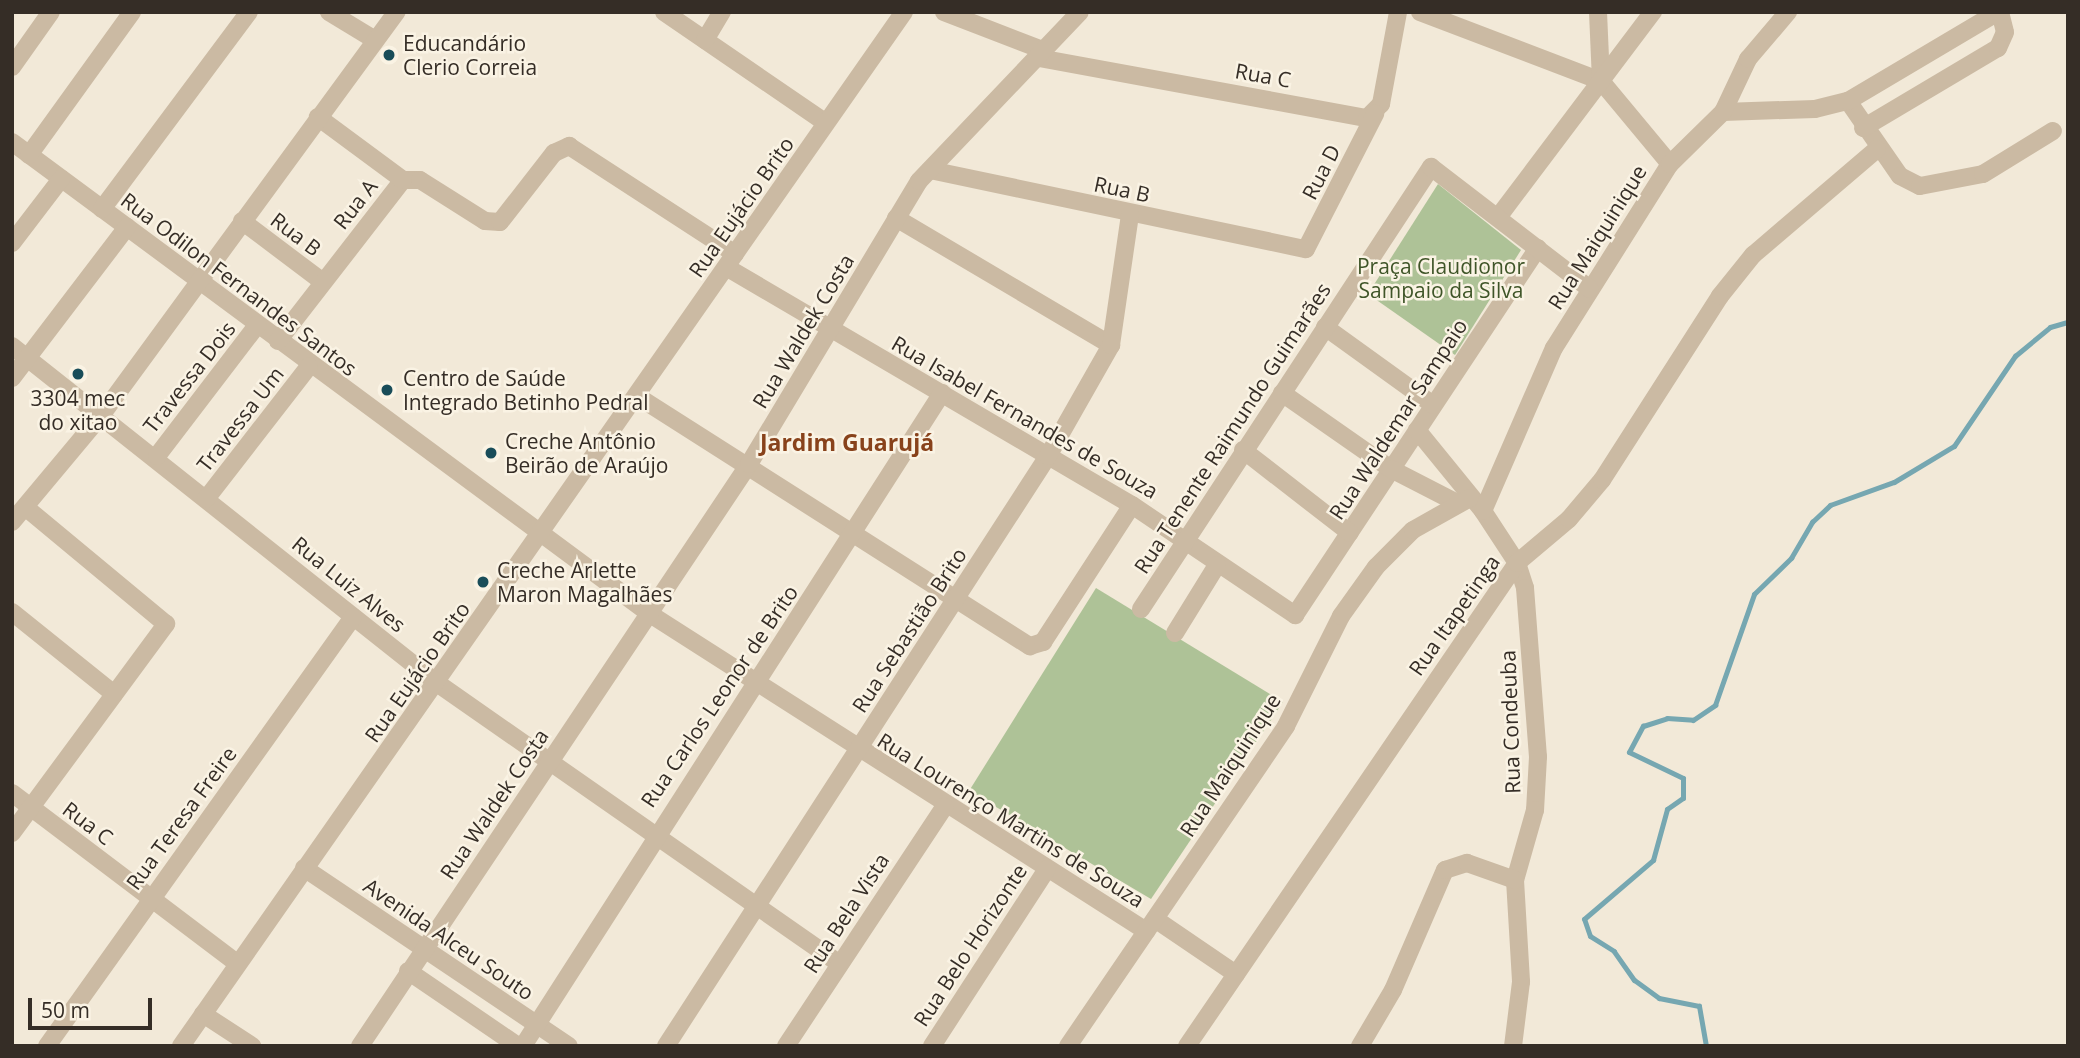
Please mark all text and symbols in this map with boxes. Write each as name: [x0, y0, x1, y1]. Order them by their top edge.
place label: Educandário Clerio Correia: [403, 30, 537, 80]
marker: Educandário Clerio Correia: [381, 47, 397, 63]
street label: Rua C: [1233, 58, 1293, 92]
street label: Rua Eujácio Brito: [683, 132, 799, 282]
street label: Rua D: [1297, 140, 1345, 204]
street label: Rua Maiquinique: [1542, 160, 1652, 314]
street label: Rua B: [1092, 171, 1152, 207]
street label: Rua A: [328, 174, 382, 234]
street label: Rua Odilon Fernandes Santos: [116, 187, 362, 381]
street label: Rua B: [266, 207, 326, 261]
street label: Rua Waldek Costa: [747, 249, 859, 413]
park label: Praça Claudionor Sampaio da Silva: [1357, 253, 1525, 303]
street label: Rua Tenente Raimundo Guimarães: [1128, 278, 1336, 578]
street label: Rua Waldemar Sampaio: [1324, 314, 1472, 524]
street label: Travessa Dois: [138, 316, 240, 438]
street label: Rua Isabel Fernandes de Souza: [887, 330, 1163, 504]
street label: Travessa Um: [191, 362, 289, 476]
place label: Centro de Saúde Integrado Betinho Pedral: [403, 365, 648, 415]
marker: 3304 mec do xitao: [70, 366, 86, 382]
marker: Centro de Saúde Integrado Betinho Pedral: [377, 380, 397, 400]
place label: 3304 mec do xitao: [31, 385, 125, 435]
place label: Creche Antônio Beirão de Araújo: [505, 428, 668, 478]
district label: Jardim Guarujá: [760, 428, 934, 456]
marker: Creche Antônio Beirão de Araújo: [483, 445, 499, 461]
street label: Rua Luiz Alves: [287, 531, 411, 637]
street label: Rua Sebastião Brito: [846, 543, 972, 717]
street label: Rua Itapetinga: [1403, 550, 1505, 680]
place label: Creche Arlette Maron Magalhães: [497, 557, 672, 607]
marker: Creche Arlette Maron Magalhães: [475, 574, 491, 590]
street label: Rua Carlos Leonor de Brito: [635, 580, 803, 812]
street label: Rua Eujácio Brito: [359, 597, 475, 747]
street label: Rua Condeuba: [1495, 650, 1525, 794]
street label: Rua Maiquinique: [1174, 689, 1286, 841]
street label: Rua Waldek Costa: [434, 724, 554, 884]
street label: Rua Lourenço Martins de Souza: [873, 727, 1149, 913]
street label: Rua Teresa Freire: [121, 742, 241, 894]
street label: Rua C: [58, 796, 118, 850]
street label: Rua Bela Vista: [798, 848, 894, 978]
street label: Rua Belo Horizonte: [908, 859, 1032, 1031]
street label: Avenida Alceu Souto: [359, 873, 539, 1005]
scale bar: [32, 984, 156, 1028]
text: 50 m: [41, 996, 90, 1024]

